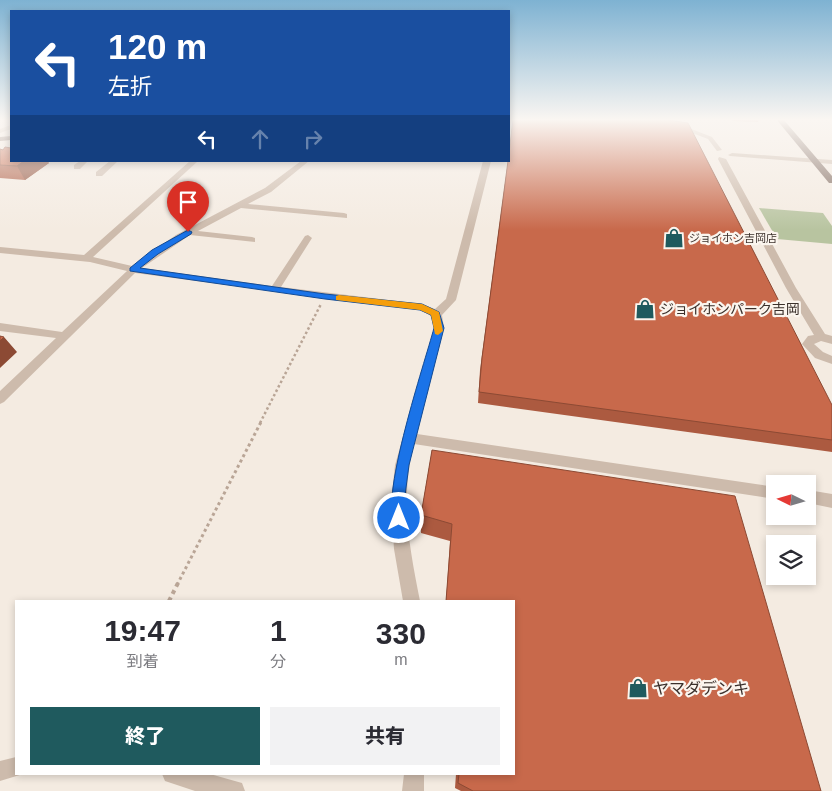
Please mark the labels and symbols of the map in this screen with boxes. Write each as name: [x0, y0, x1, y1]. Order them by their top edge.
pin: [167, 181, 209, 232]
shop icon: ジョイホン吉岡店: [663, 227, 685, 249]
place label: ジョイホン吉岡店: [689, 232, 777, 244]
shop icon: ジョイホンパーク吉岡: [634, 298, 656, 320]
place label: ジョイホンパーク吉岡: [660, 301, 800, 317]
north arrow: [766, 475, 816, 525]
position arrow: [372, 491, 424, 543]
shop icon: ヤマダデンキ: [627, 677, 649, 699]
place label: ヤマダデンキ: [653, 680, 749, 697]

